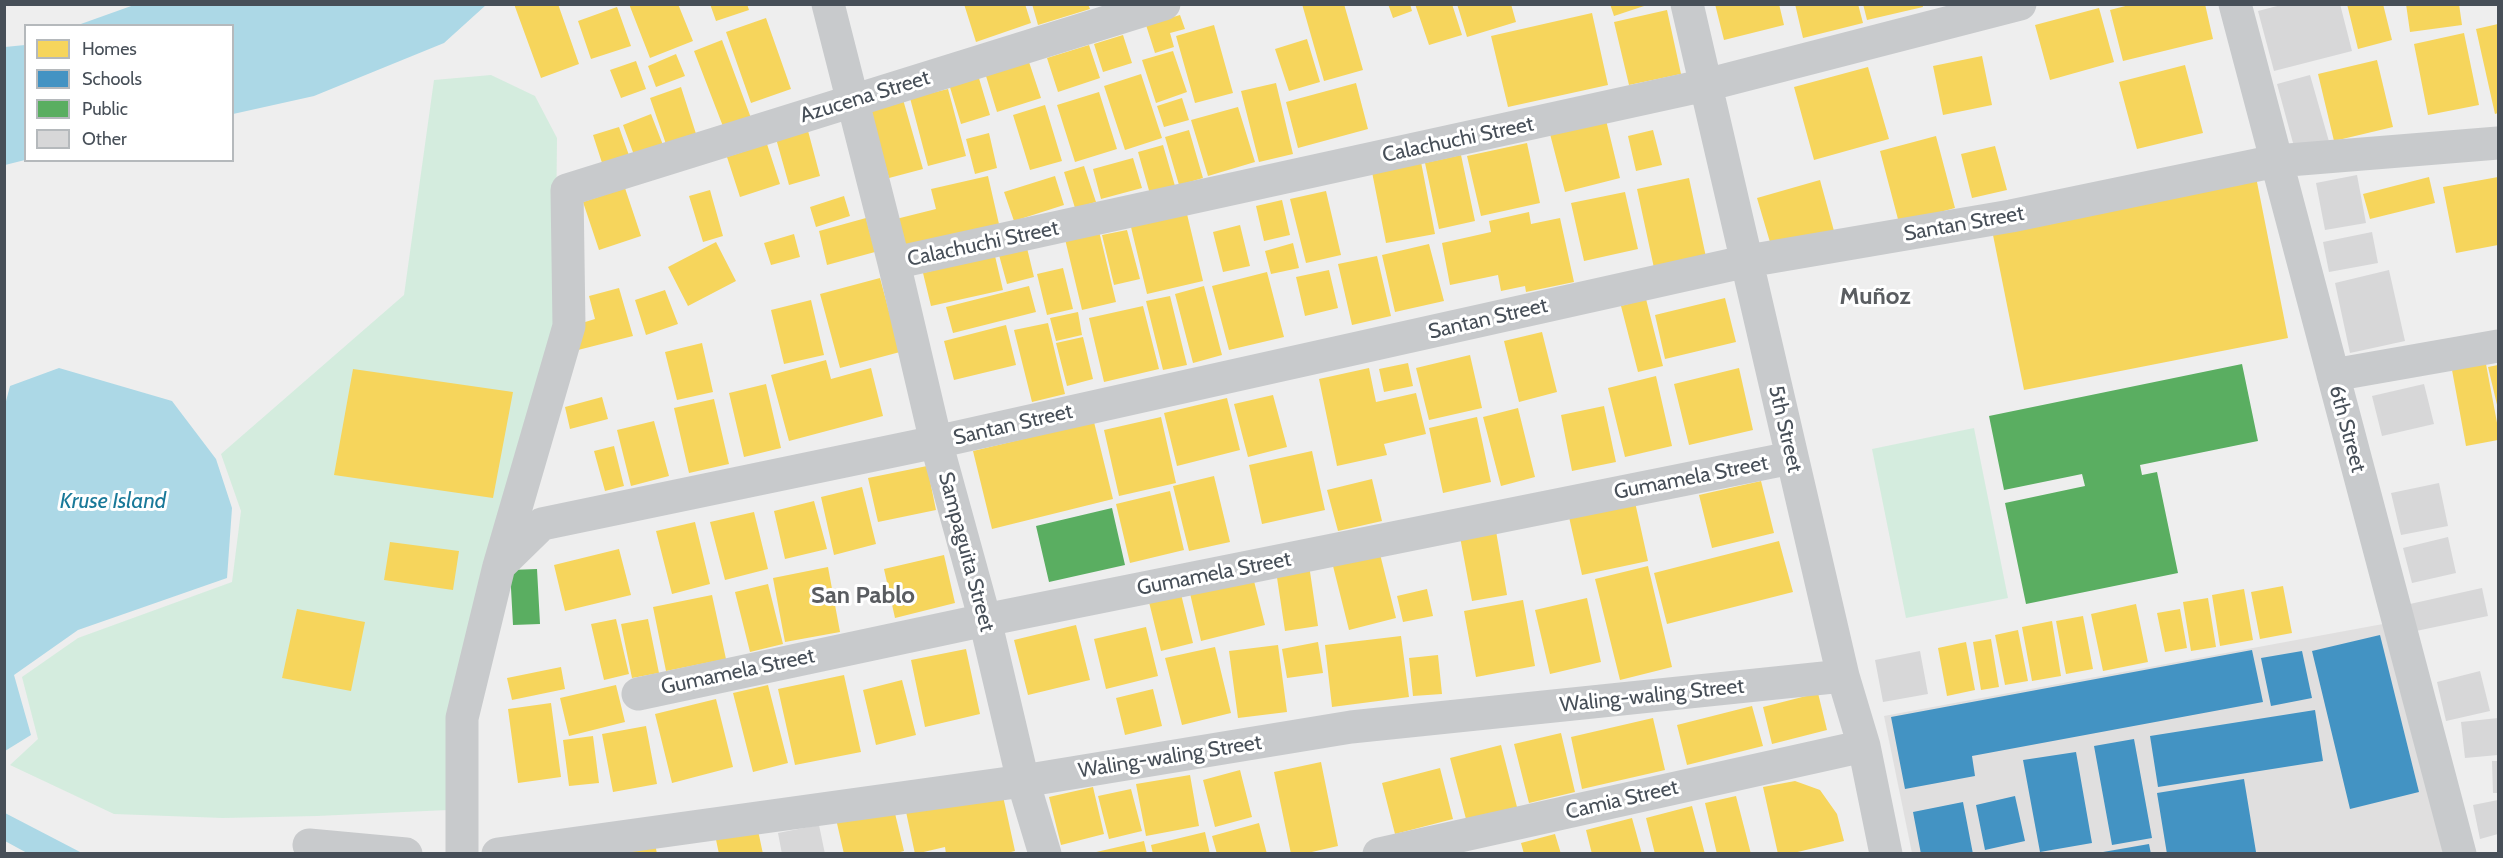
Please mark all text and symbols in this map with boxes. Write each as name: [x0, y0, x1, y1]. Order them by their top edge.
legend: [24, 24, 234, 162]
text: Homes: [82, 38, 137, 60]
street label: Azucena Street: [797, 65, 933, 129]
text: Schools: [82, 68, 142, 90]
text: Public: [82, 98, 128, 120]
street label: Calachuchi Street: [1380, 112, 1536, 168]
text: Other: [82, 128, 127, 150]
street label: Santan Street: [1902, 201, 2026, 247]
street label: Calachuchi Street: [905, 216, 1061, 272]
district label: Muñoz: [1839, 283, 1911, 311]
street label: Santan Street: [1426, 293, 1550, 345]
street label: 5th Street: [1763, 383, 1807, 475]
street label: 6th Street: [2323, 383, 2371, 475]
street label: Santan Street: [951, 399, 1075, 451]
street label: Gumamela Street: [1612, 451, 1770, 505]
street label: Sampaguita Street: [933, 469, 999, 635]
water label: Kruse Island: [60, 489, 166, 515]
street label: Gumamela Street: [1135, 547, 1293, 601]
district label: San Pablo: [811, 582, 915, 610]
street label: Gumamela Street: [659, 643, 817, 701]
street label: Waling-waling Street: [1559, 674, 1745, 718]
street label: Waling-waling Street: [1077, 730, 1263, 784]
street label: Camia Street: [1563, 775, 1681, 825]

